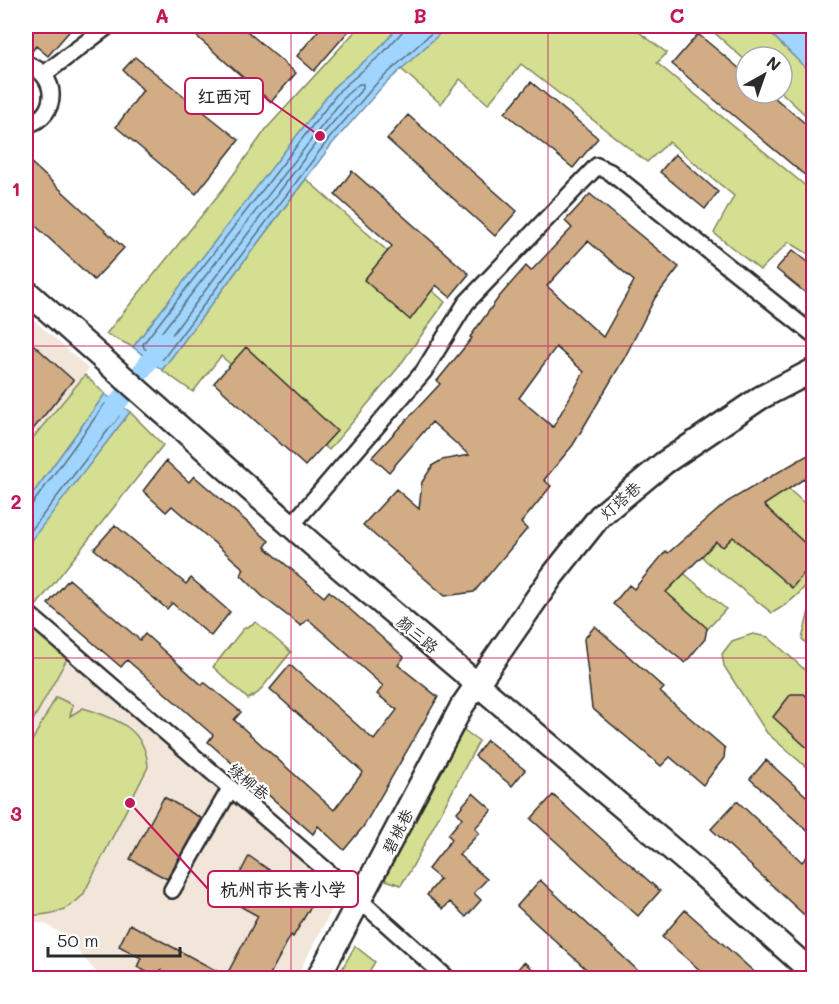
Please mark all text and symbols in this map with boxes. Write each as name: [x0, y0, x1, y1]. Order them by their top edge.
text: A: [155, 2, 169, 28]
text: B: [413, 2, 427, 28]
text: C: [670, 2, 685, 28]
north arrow: [734, 45, 794, 105]
text: N: [763, 51, 785, 75]
callout: 红西河: [185, 78, 263, 114]
text: 红西河: [197, 84, 251, 108]
text: 1: [12, 175, 20, 201]
street label: 灯塔巷: [595, 476, 645, 524]
text: 2: [10, 488, 22, 514]
street label: 颜三路: [393, 611, 443, 657]
street label: 绿柳巷: [224, 758, 274, 804]
text: 3: [10, 800, 22, 826]
street label: 碧桃巷: [377, 805, 417, 857]
callout: 杭州市长青小学: [208, 871, 358, 907]
text: 杭州市长青小学: [220, 877, 346, 901]
scale bar: [48, 920, 180, 958]
text: 50 m: [57, 928, 99, 952]

